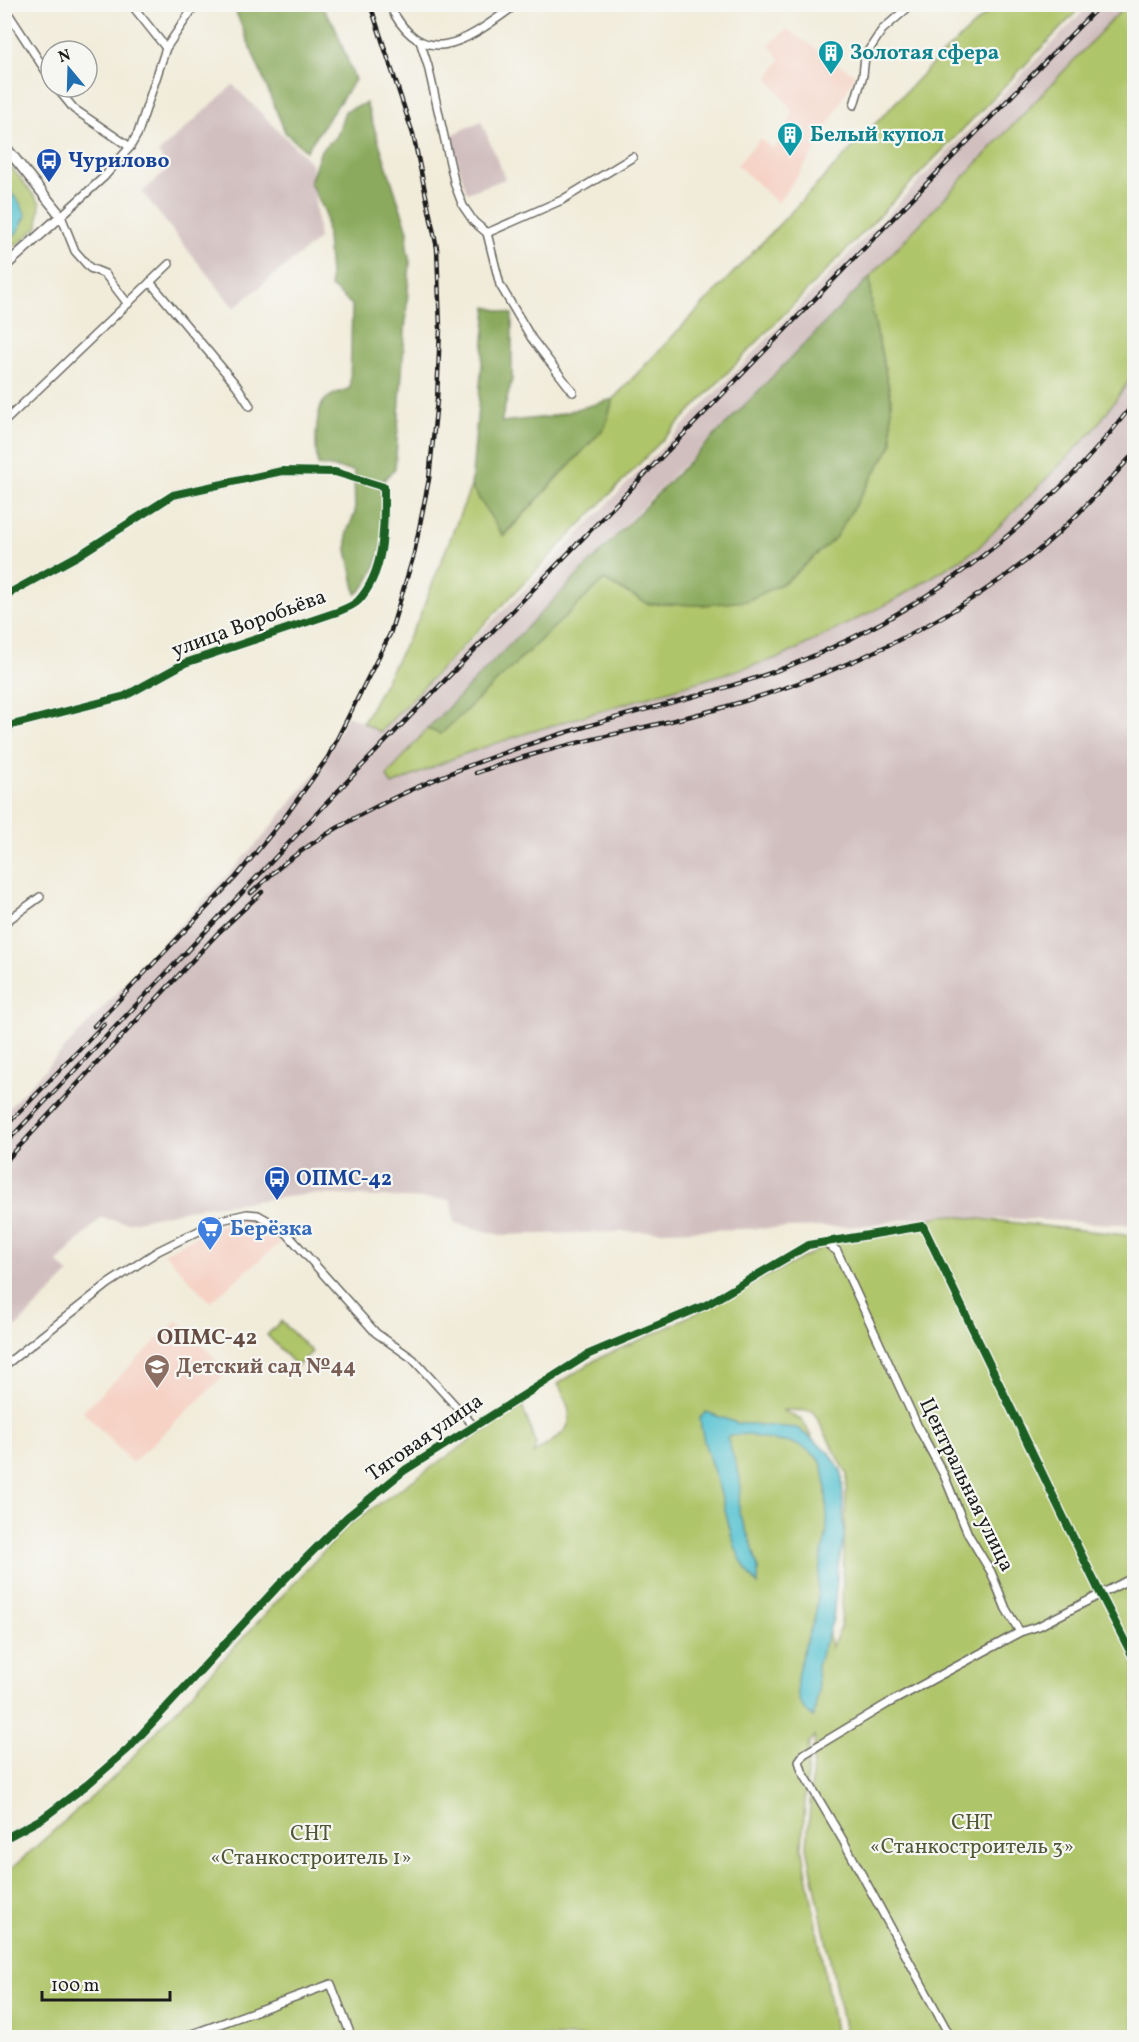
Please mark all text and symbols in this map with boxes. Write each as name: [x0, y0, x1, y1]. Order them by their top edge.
building icon: Золотая сфера: [816, 38, 846, 76]
north arrow: [39, 39, 99, 99]
place label: Золотая сфера: [850, 39, 999, 68]
text: N: [56, 44, 74, 69]
building icon: Белый купол: [775, 120, 805, 158]
place label: Белый купол: [810, 121, 944, 150]
bus stop icon: Чурилово: [34, 146, 64, 184]
place label: Чурилово: [68, 147, 169, 176]
street label: улица Воробьёва: [168, 583, 330, 665]
bus stop icon: ОПМС-42: [262, 1164, 292, 1202]
place label: ОПМС-42: [296, 1165, 392, 1194]
supermarket icon: Берёзка: [195, 1214, 225, 1252]
place label: Берёзка: [230, 1215, 313, 1244]
district label: ОПМС-42: [157, 1323, 257, 1354]
school or university icon: Детский сад №44: [142, 1352, 172, 1390]
place label: Детский сад №44: [176, 1353, 356, 1382]
street label: Тяговая улица: [361, 1387, 489, 1489]
street label: Центральная улица: [911, 1393, 1021, 1577]
park label: СНТ «Станкостроитель 3»: [870, 1809, 1074, 1862]
park label: СНТ «Станкостроитель 1»: [210, 1820, 412, 1873]
scale bar: [42, 1964, 170, 2002]
text: 100 m: [51, 1974, 100, 1999]

